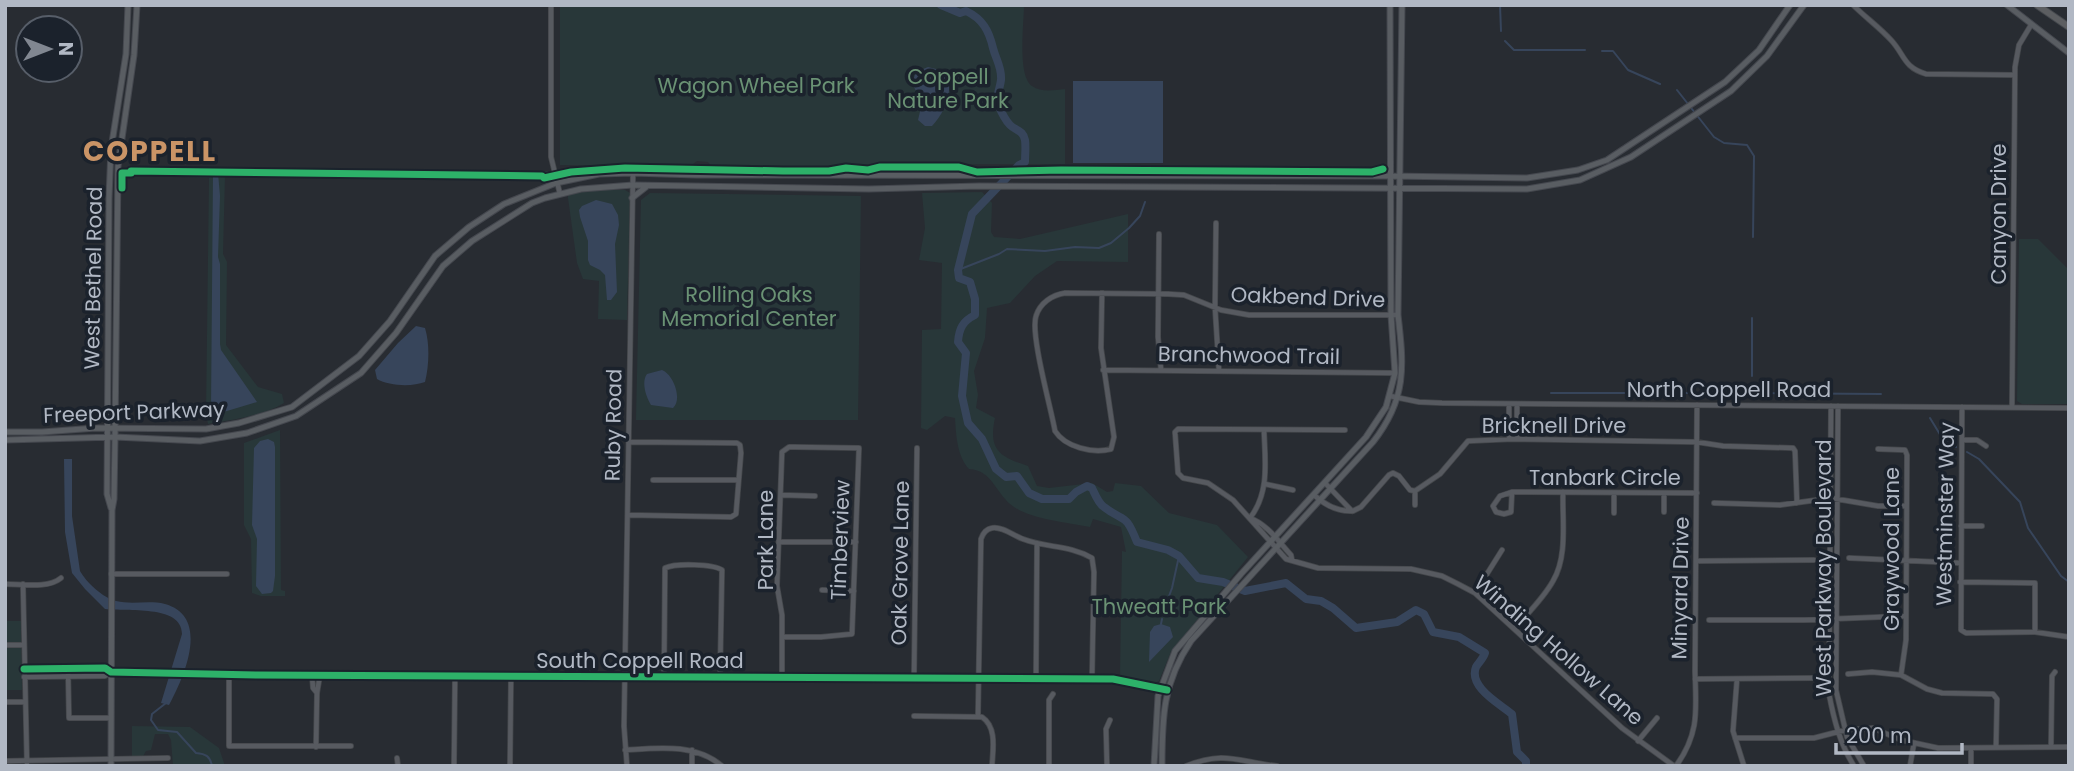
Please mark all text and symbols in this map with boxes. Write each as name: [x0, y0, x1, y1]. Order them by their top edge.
north arrow: [14, 14, 84, 84]
text: N: [52, 42, 79, 56]
park label: Coppell Nature Park: [887, 62, 1009, 115]
park label: Wagon Wheel Park: [657, 71, 855, 100]
district label: COPPELL: [83, 132, 217, 171]
street label: Canyon Drive: [1984, 144, 2013, 284]
street label: West Bethel Road: [77, 186, 109, 370]
park label: Rolling Oaks Memorial Center: [661, 280, 837, 333]
street label: Oakbend Drive: [1230, 280, 1386, 314]
street label: Branchwood Trail: [1158, 339, 1340, 371]
street label: Ruby Road: [598, 369, 628, 481]
street label: North Coppell Road: [1627, 375, 1831, 404]
street label: Freeport Parkway: [43, 394, 225, 430]
street label: Bricknell Drive: [1482, 411, 1626, 440]
street label: Westminster Way: [1929, 422, 1961, 606]
street label: West Parkway Boulevard: [1809, 439, 1838, 697]
street label: Tanbark Circle: [1529, 463, 1681, 492]
street label: Graywood Lane: [1877, 467, 1906, 631]
street label: Timberview: [823, 479, 857, 601]
street label: Oak Grove Lane: [884, 480, 916, 646]
street label: Park Lane: [751, 490, 780, 590]
street label: Minyard Drive: [1664, 516, 1696, 660]
street label: Winding Hollow Lane: [1468, 568, 1650, 732]
park label: Thweatt Park: [1091, 592, 1227, 621]
street label: South Coppell Road: [536, 646, 744, 675]
scale bar: [1836, 712, 1962, 756]
text: 200 m: [1846, 721, 1912, 750]

